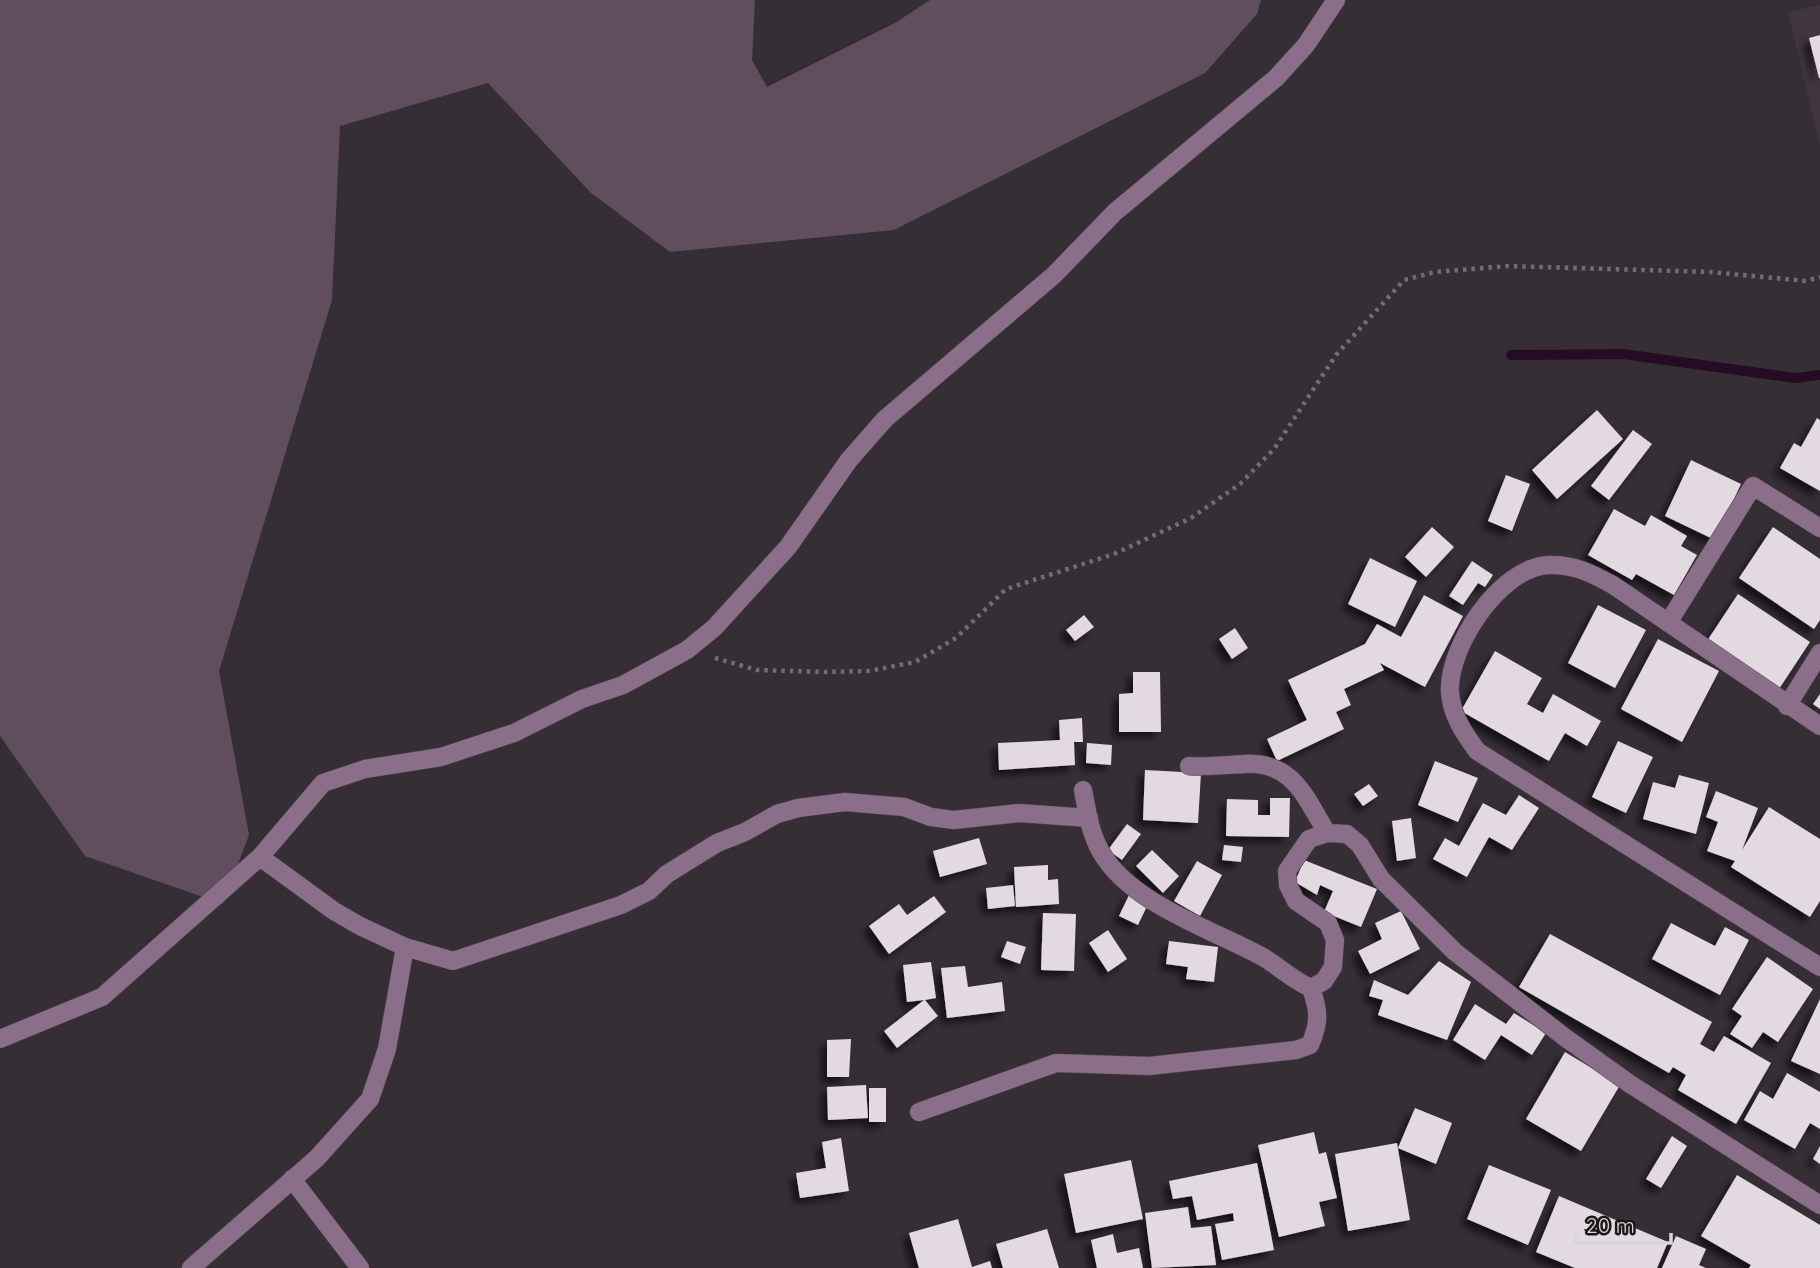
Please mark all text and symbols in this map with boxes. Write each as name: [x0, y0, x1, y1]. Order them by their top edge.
scale bar: [1575, 1202, 1671, 1246]
text: 20 m: [1586, 1212, 1635, 1238]

